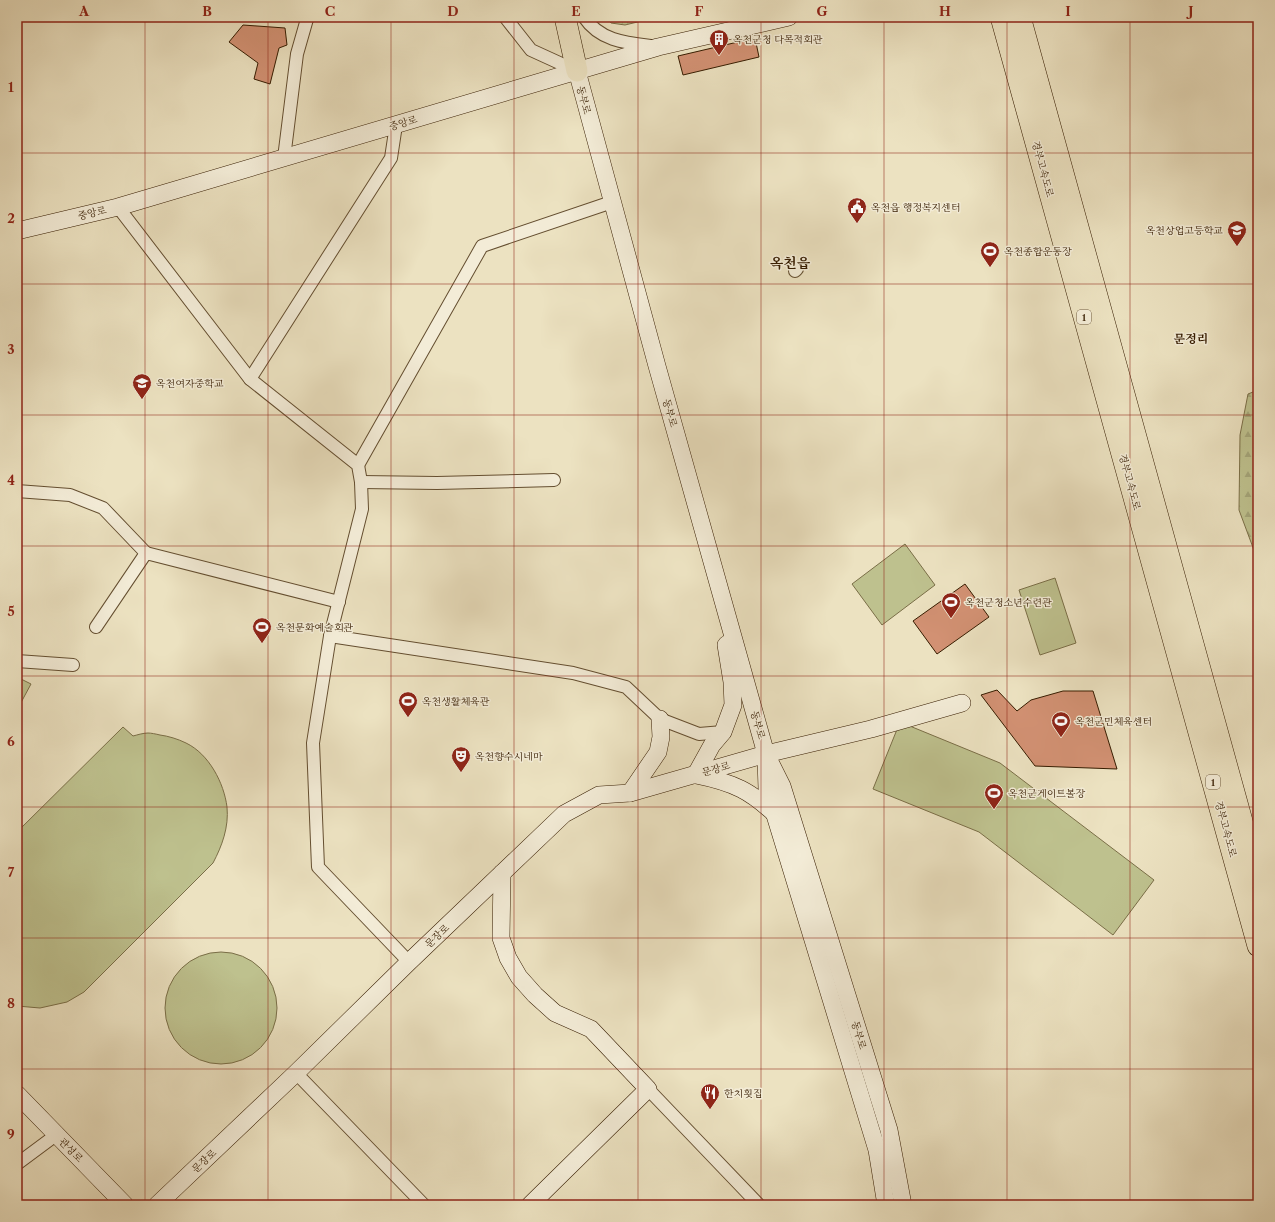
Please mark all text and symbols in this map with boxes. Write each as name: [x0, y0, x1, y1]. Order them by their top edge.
text: A: [78, 3, 90, 19]
text: B: [202, 3, 212, 19]
text: C: [325, 3, 335, 19]
text: D: [447, 3, 459, 19]
text: E: [571, 3, 581, 19]
text: F: [695, 3, 704, 19]
text: G: [816, 3, 828, 19]
text: H: [939, 3, 951, 19]
text: I: [1065, 3, 1071, 19]
text: J: [1186, 3, 1194, 19]
building icon: 옥천군청 다목적회관: [708, 28, 730, 56]
place label: 옥천군청 다목적회관: [733, 33, 823, 46]
text: 1: [8, 79, 14, 95]
street label: 동부로: [574, 84, 594, 116]
street label: 중앙로: [387, 112, 419, 133]
street label: 경부고속도로: [1029, 139, 1057, 199]
public building icon: 옥천읍 행정복지센터: [846, 196, 868, 224]
place label: 옥천읍 행정복지센터: [871, 201, 961, 214]
street label: 중앙로: [76, 203, 108, 223]
text: 2: [7, 210, 15, 226]
school or university icon: 옥천상업고등학교: [1226, 219, 1248, 247]
place label: 옥천상업고등학교: [1146, 224, 1223, 237]
sports icon: 옥천종합운동장: [979, 240, 1001, 268]
place label: 옥천종합운동장: [1004, 245, 1072, 258]
district label: 옥천읍: [770, 254, 811, 272]
road number: 1: [1077, 310, 1091, 324]
district label: 문정리: [1174, 331, 1208, 346]
text: 3: [7, 341, 15, 357]
school or university icon: 옥천여자중학교: [131, 372, 153, 400]
place label: 옥천여자중학교: [156, 377, 224, 390]
street label: 동부로: [660, 397, 680, 429]
street label: 경부고속도로: [1116, 452, 1144, 512]
text: 4: [7, 472, 15, 488]
sports icon: 옥천군청소년수련관: [940, 591, 962, 619]
place label: 옥천군청소년수련관: [965, 596, 1052, 609]
text: 5: [7, 603, 15, 619]
sports icon: 옥천문화예술회관: [251, 616, 273, 644]
place label: 옥천문화예술회관: [276, 621, 354, 634]
sports icon: 옥천생활체육관: [397, 690, 419, 718]
place label: 옥천생활체육관: [422, 695, 490, 708]
street label: 동부로: [748, 709, 768, 741]
sports icon: 옥천군민체육센터: [1050, 710, 1072, 738]
place label: 옥천군민체육센터: [1075, 715, 1152, 728]
text: 6: [7, 733, 15, 749]
theatre icon: 옥천향수시네마: [450, 745, 472, 773]
place label: 옥천향수시네마: [475, 750, 543, 763]
street label: 문장로: [700, 759, 732, 779]
road number: 1: [1206, 775, 1220, 789]
sports icon: 옥천군게이트볼장: [983, 782, 1005, 810]
place label: 옥천군게이트볼장: [1008, 787, 1086, 800]
street label: 경부고속도로: [1212, 799, 1240, 859]
text: 7: [8, 864, 15, 880]
street label: 문장로: [422, 921, 452, 951]
text: 8: [7, 995, 15, 1011]
street label: 동부로: [849, 1019, 870, 1051]
restaurant icon: 한치횟집: [699, 1082, 721, 1110]
place label: 한치횟집: [724, 1087, 763, 1100]
text: 9: [7, 1126, 15, 1142]
street label: 관성로: [56, 1135, 86, 1165]
street label: 문장로: [189, 1146, 219, 1176]

